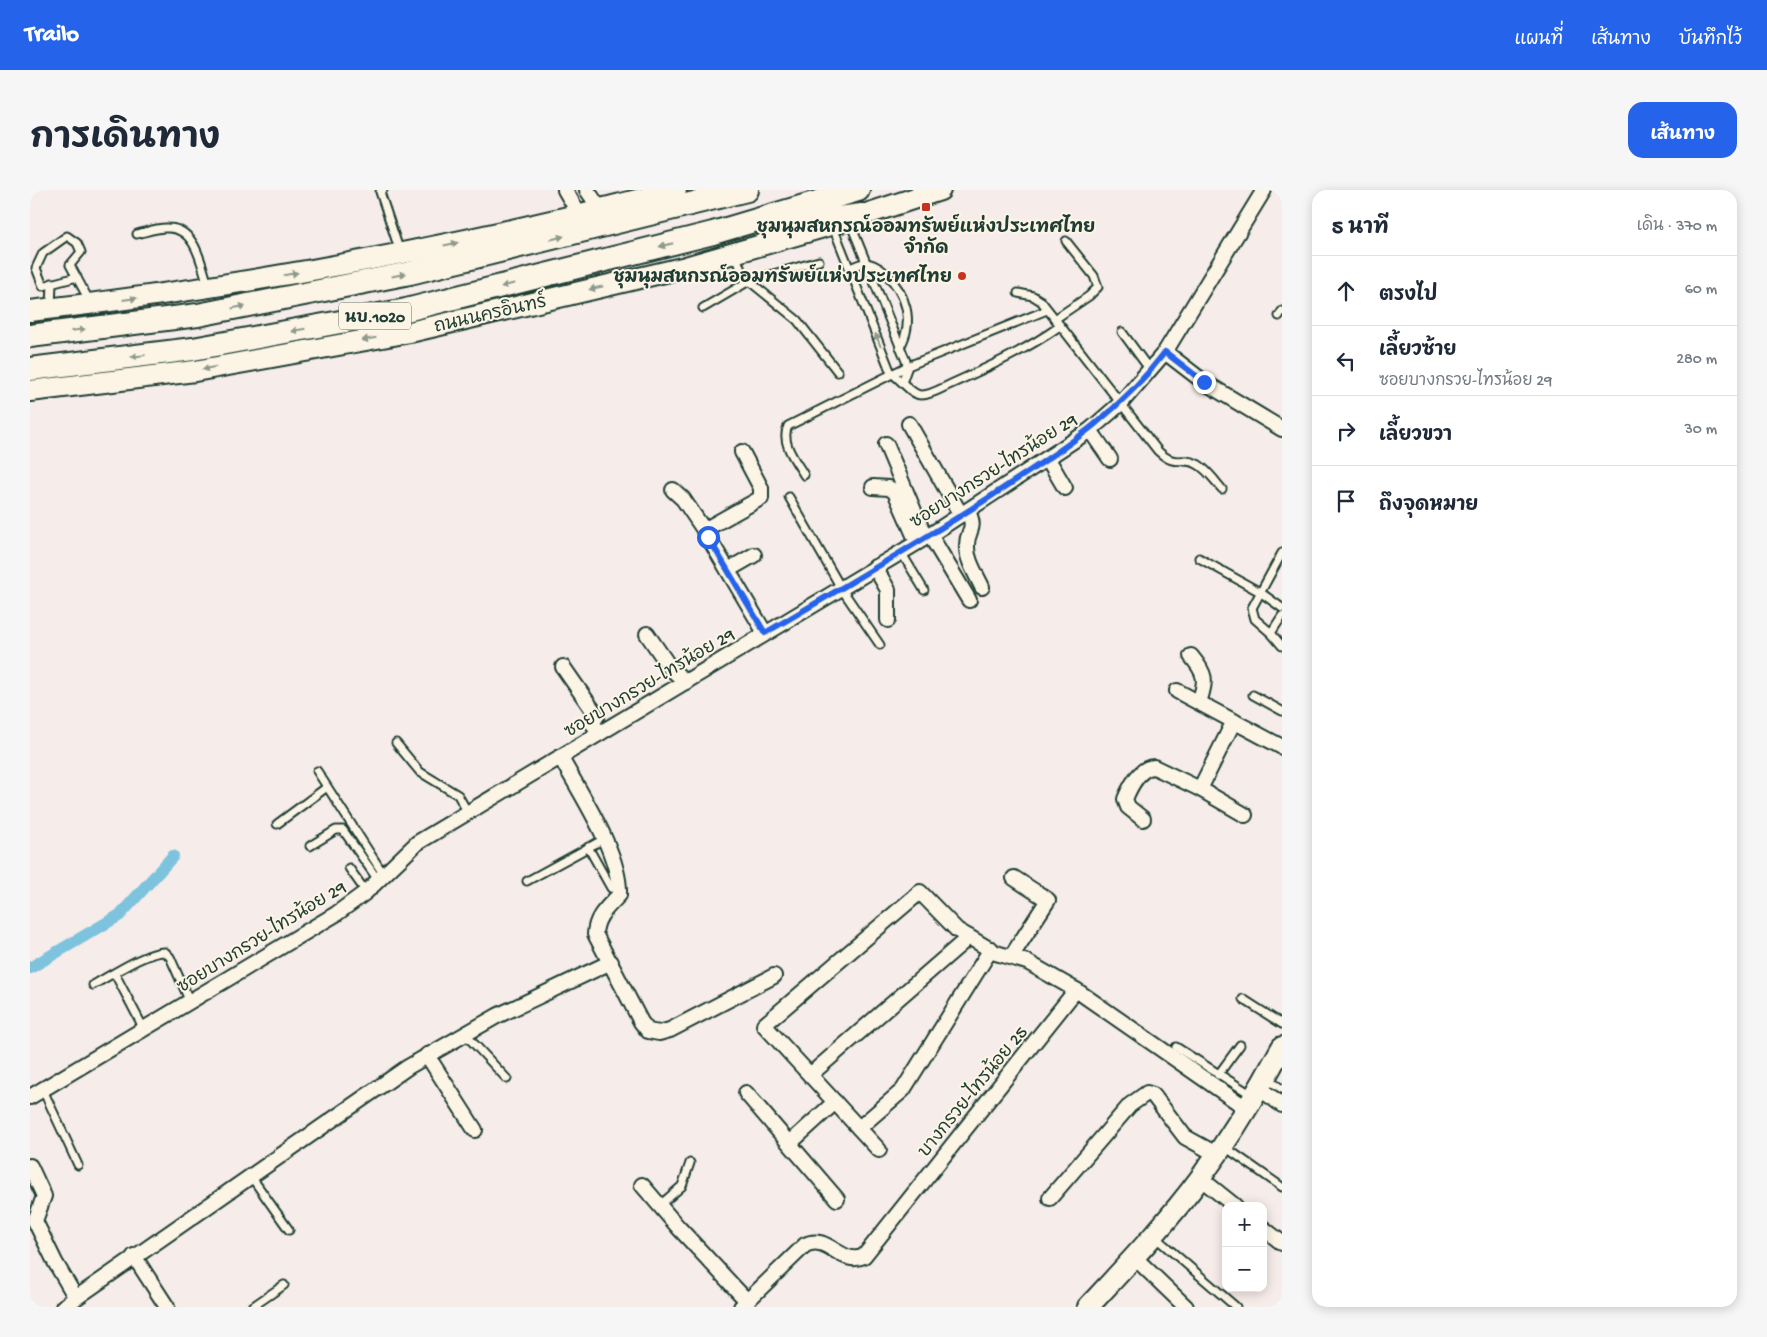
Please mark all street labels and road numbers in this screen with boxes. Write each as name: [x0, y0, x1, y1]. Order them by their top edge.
street label: ถนนนครอินทร์: [431, 287, 549, 339]
road number: นบ.1020: [339, 302, 411, 330]
street label: ซอยบางกรวย-ไทรน้อย 29: [904, 406, 1082, 534]
street label: ซอยบางกรวย-ไทรน้อย 29: [559, 621, 739, 743]
street label: ซอยบางกรวย-ไทรน้อย 29: [171, 873, 351, 999]
street label: บางกรวย-ไทรน้อย 25: [911, 1020, 1033, 1162]

